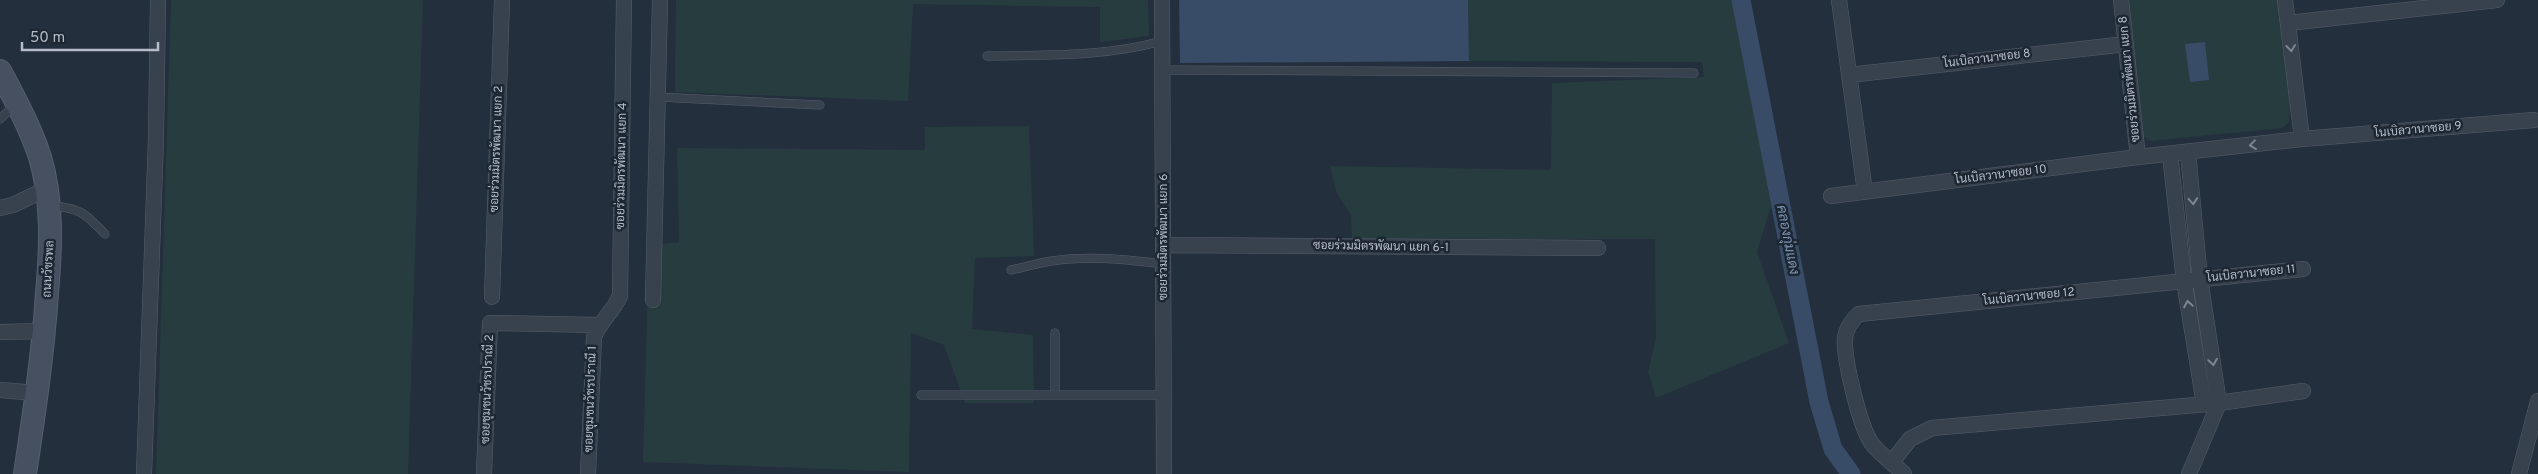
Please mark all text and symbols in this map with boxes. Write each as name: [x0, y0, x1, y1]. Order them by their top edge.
street label: ซอยร่วมมิตรพัฒนา แยก 8: [2115, 15, 2145, 143]
scale bar: [22, 20, 159, 52]
text: 50 m: [30, 29, 65, 48]
street label: โนเบิลวานาซอย 8: [1941, 45, 2031, 72]
one-way arrow: [2285, 45, 2296, 53]
street label: ซอยร่วมมิตรพัฒนา แยก 2: [487, 85, 507, 213]
street label: ซอยร่วมมิตรพัฒนา แยก 4: [613, 102, 631, 230]
street label: โนเบิลวานาซอย 9: [2373, 117, 2462, 142]
one-way arrow: [2249, 139, 2257, 150]
street label: โนเบิลวานาซอย 10: [1953, 160, 2048, 189]
street label: ซอยร่วมมิตรพัฒนา แยก 6: [1156, 174, 1172, 300]
one-way arrow: [2187, 198, 2198, 206]
water label: คลองกุ่มแดง: [1772, 204, 1802, 276]
street label: ซอยร่วมมิตรพัฒนา แยก 6-1: [1313, 238, 1449, 256]
street label: ถนนวัชรพล: [40, 240, 58, 298]
street label: โนเบิลวานาซอย 11: [2205, 260, 2296, 287]
street label: โนเบิลวานาซอย 12: [1981, 283, 2076, 310]
one-way arrow: [2183, 300, 2193, 309]
street label: ซอยชุมชนวัชรปราณี 2: [477, 334, 498, 444]
street label: ซอยชุมชนวัชรปราณี 1: [580, 345, 601, 453]
one-way arrow: [2207, 358, 2217, 367]

